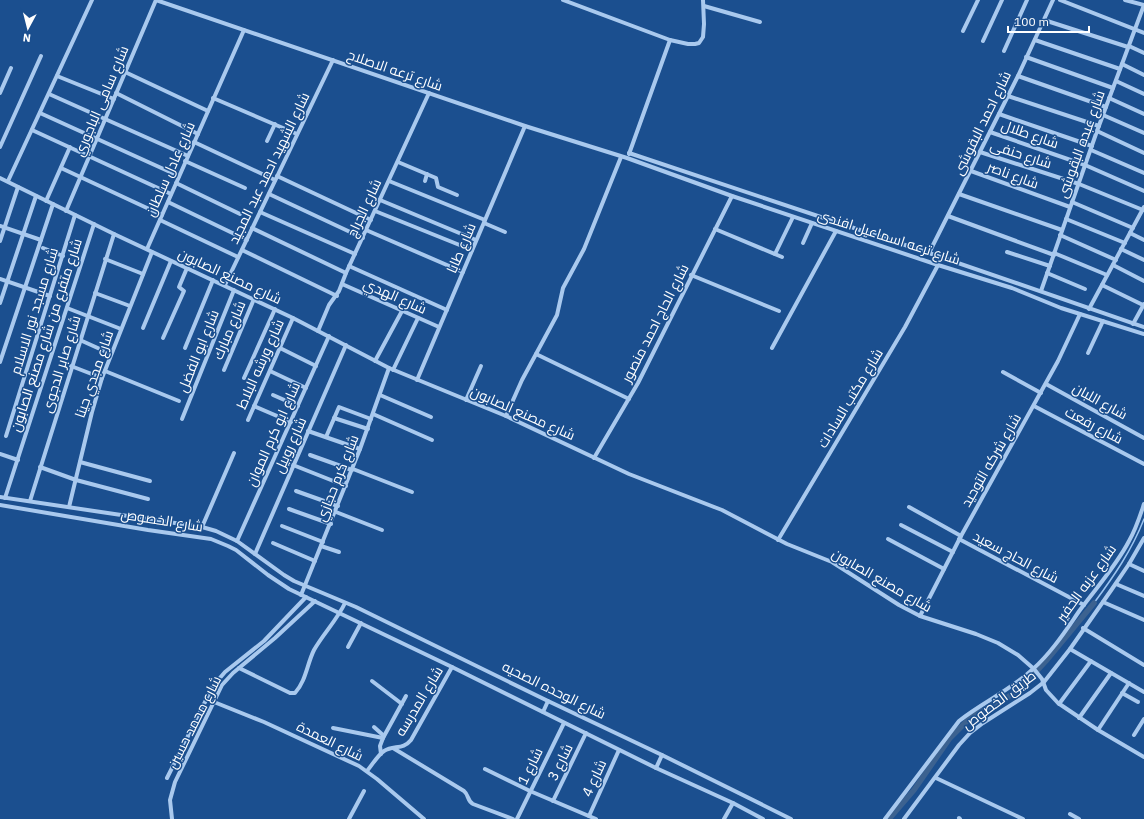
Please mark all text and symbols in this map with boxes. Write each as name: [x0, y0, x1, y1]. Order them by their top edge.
north arrow: [8, 8, 48, 48]
scale bar: [1008, 8, 1089, 34]
text: 100 m: [1014, 14, 1049, 29]
text: N: [22, 30, 32, 45]
street label: شارع سامى الباجوري: [70, 43, 135, 160]
street label: شارع ترعه الاصلاح: [345, 45, 445, 95]
street label: شارع احمد البقوشى: [949, 68, 1015, 178]
street label: شارع عبده البقوشى: [1053, 88, 1109, 200]
street label: شارع الشهيد احمد عبد المجيد: [224, 89, 314, 247]
street label: شارع طلال: [999, 116, 1061, 152]
street label: شارع عادل سلطان: [141, 119, 199, 219]
street label: شارع حنفى: [988, 136, 1054, 172]
street label: شارع ناصر: [984, 157, 1041, 193]
street label: شارع الجراج: [343, 176, 385, 240]
street label: شارع ترعه اسماعيل افندى: [815, 205, 963, 269]
street label: شارع طابا: [442, 220, 480, 276]
street label: شارع متفرع من شارع مصنع الصابون: [6, 236, 86, 434]
street label: شارع مصنع الصابون: [175, 244, 285, 308]
street label: شارع مسجد نور الاسلام: [6, 245, 63, 377]
street label: شارع الحاج احمد منصور: [617, 261, 693, 386]
street label: شارع الهدي: [359, 274, 429, 321]
street label: شارع مبارك: [209, 298, 249, 362]
street label: شارع ابو الفضل: [173, 307, 223, 395]
street label: شارع صابر الدجوى: [38, 313, 84, 415]
street label: شارع ورشه البلاط: [232, 316, 288, 412]
street label: شارع مجدي جينا: [71, 328, 120, 421]
street label: شارع مكتب السادات: [813, 345, 887, 451]
street label: شارع ابو كرم الموان: [242, 379, 305, 489]
street label: شارع اللبان: [1069, 379, 1131, 423]
street label: شارع مصنع الصابون: [468, 382, 578, 444]
street label: شارع رفعت: [1062, 402, 1126, 448]
street label: شارع شركه التوحيد: [957, 410, 1025, 510]
street label: شارع روبيل: [270, 414, 310, 476]
street label: شارع كرم حجازي: [311, 432, 365, 525]
street label: شارع الخصوص: [120, 505, 204, 535]
street label: شارع الحاج سعيد: [970, 527, 1062, 587]
street label: شارع عزبه الحفير: [1051, 541, 1120, 626]
street label: شارع مصنع الصابون: [829, 544, 935, 616]
street label: شارع الوحده الصحيه: [499, 657, 609, 723]
street label: شارع المدرسه: [391, 663, 447, 739]
street label: طريق الخصوص: [958, 666, 1040, 734]
street label: شارع محمد حسين: [163, 673, 225, 771]
street label: شارع العمدة: [294, 717, 366, 765]
street label: شارع 3: [543, 741, 577, 783]
street label: شارع 1: [513, 745, 547, 787]
street label: شارع 4: [578, 757, 610, 799]

